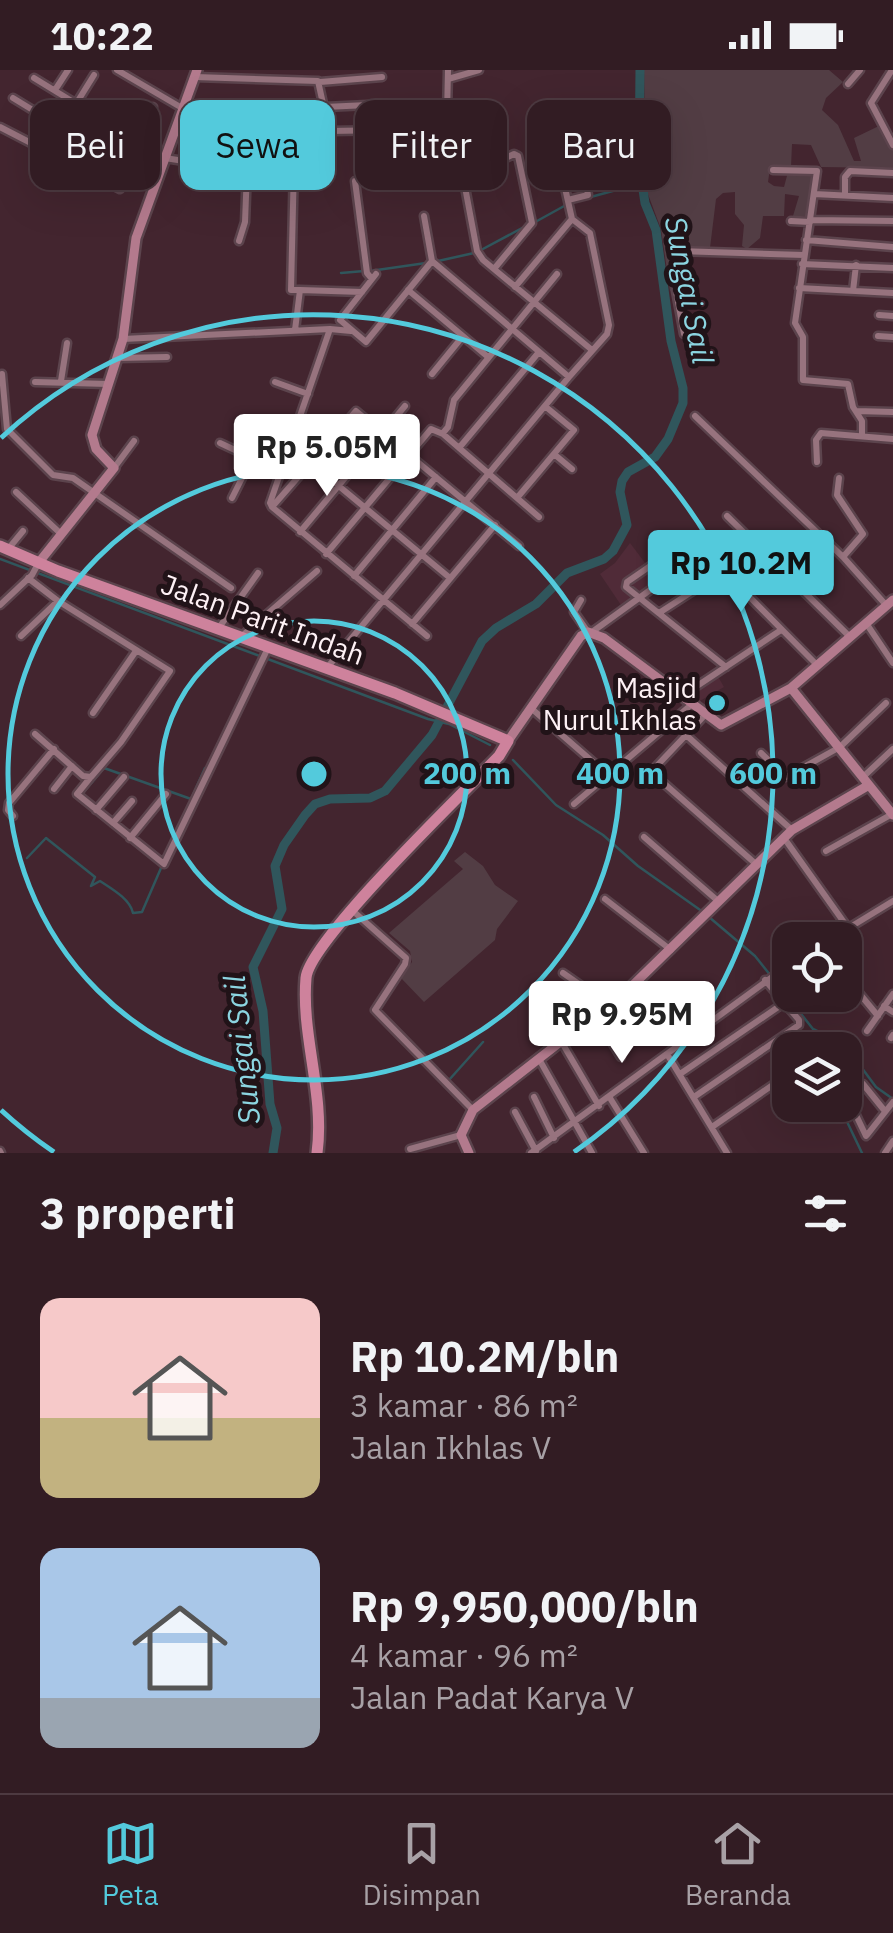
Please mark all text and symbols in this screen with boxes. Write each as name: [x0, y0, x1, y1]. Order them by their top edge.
text: 10:22: [50, 11, 154, 60]
chip: Beli: [30, 100, 160, 190]
chip: Sewa: [180, 100, 335, 190]
chip: Filter: [355, 100, 507, 190]
chip: Baru: [527, 100, 671, 190]
water label: Sungai Sail: [657, 213, 723, 367]
pin: Rp 5.05M: [224, 414, 430, 499]
text: Rp 5.05M: [256, 425, 398, 467]
pin: Rp 10.2M: [638, 530, 844, 615]
text: Rp 10.2M: [670, 541, 812, 583]
street label: Jalan Parit Indah: [156, 565, 370, 673]
place label: Masjid Nurul Ikhlas: [543, 669, 697, 738]
marker: Masjid Nurul Ikhlas: [706, 692, 728, 714]
text: 200 m: [423, 753, 511, 792]
text: 400 m: [576, 753, 664, 792]
text: 600 m: [729, 753, 817, 792]
centre of rings: [296, 756, 332, 792]
map controls: [772, 922, 862, 1122]
button: locate: [772, 922, 862, 1012]
water label: Sungai Sail: [214, 974, 268, 1126]
pin: Rp 9.95M: [519, 981, 725, 1066]
text: Rp 9.95M: [551, 992, 693, 1034]
button: layers: [772, 1032, 862, 1122]
text: 3 properti: [40, 1186, 235, 1241]
icon: filters: [798, 1186, 853, 1241]
text: Rp 10.2M/bln: [350, 1329, 619, 1384]
icon: home: [120, 1338, 240, 1458]
text: 3 kamar · 86 m²: [350, 1384, 578, 1426]
text: Jalan Ikhlas V: [350, 1426, 551, 1468]
text: Rp 9,950,000/bln: [350, 1579, 699, 1634]
icon: home: [120, 1588, 240, 1708]
text: 4 kamar · 96 m²: [350, 1634, 578, 1676]
text: Jalan Padat Karya V: [350, 1676, 634, 1718]
tab: Peta: [102, 1816, 159, 1913]
tab: Disimpan: [363, 1816, 481, 1913]
tab: Beranda: [685, 1816, 791, 1913]

